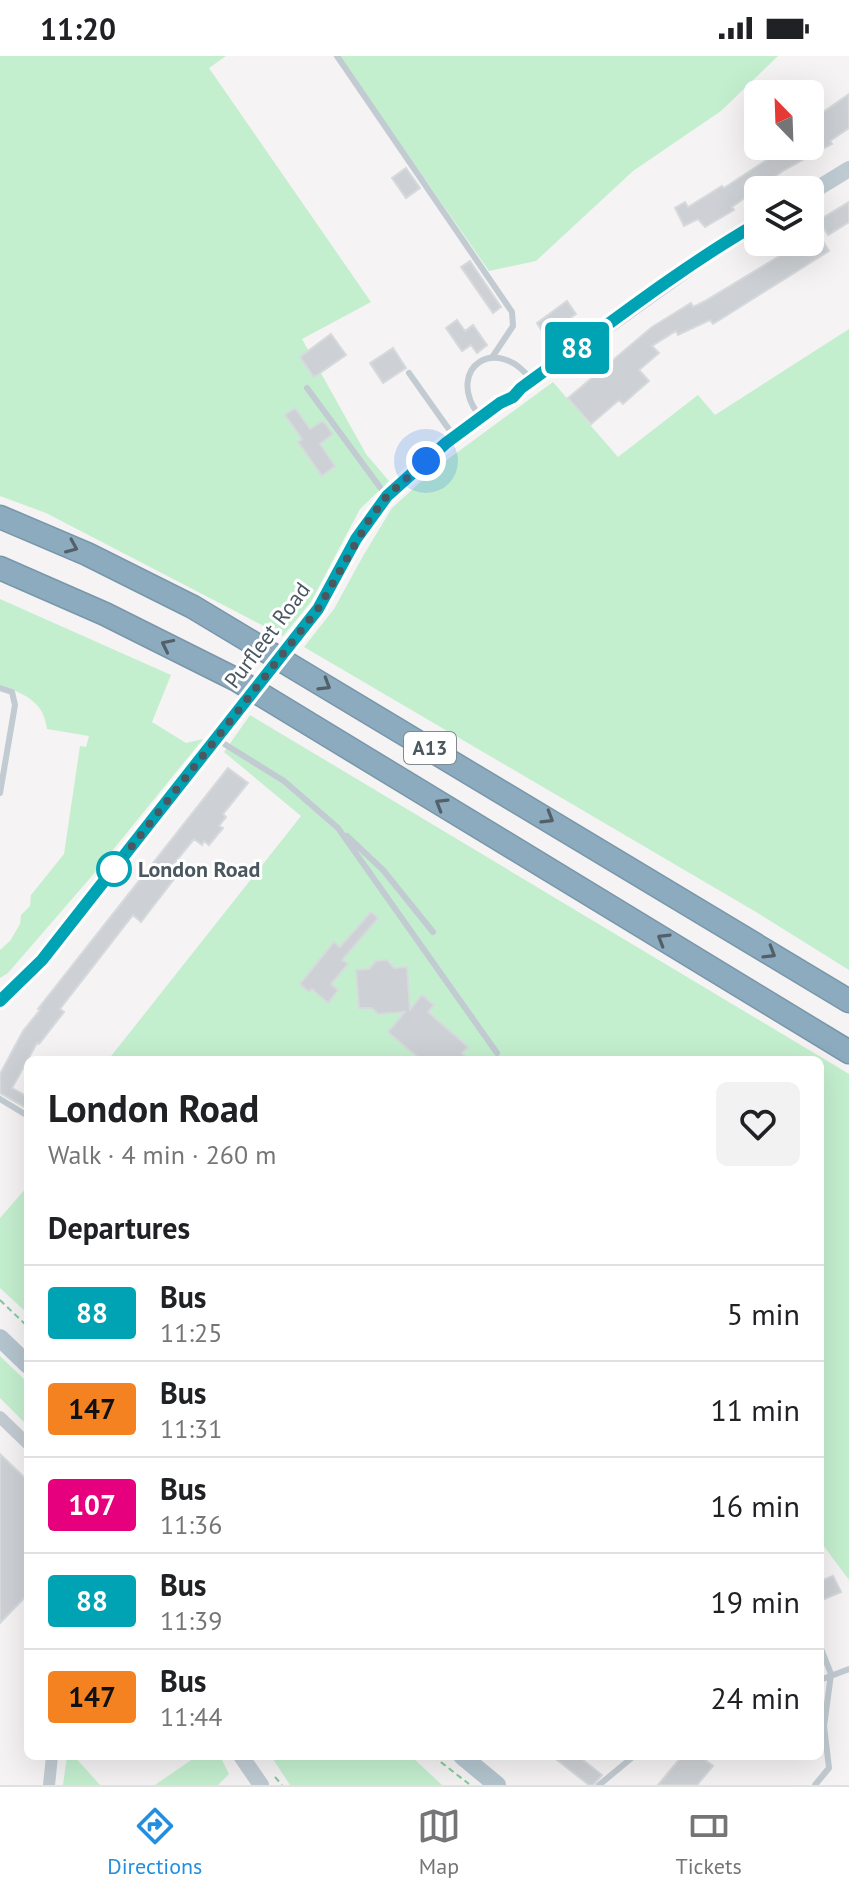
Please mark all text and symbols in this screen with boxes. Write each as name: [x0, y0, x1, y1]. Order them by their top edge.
text: 11:20: [40, 9, 116, 48]
north arrow: [744, 80, 824, 160]
map controls: [744, 80, 824, 256]
button: layers: [744, 176, 824, 256]
line badge: 88: [541, 322, 613, 374]
text: 88: [561, 329, 593, 366]
your location: [406, 441, 446, 481]
one-way arrow: [64, 538, 78, 554]
street label: Purfleet Road: [218, 576, 316, 694]
one-way arrow: [161, 640, 176, 655]
one-way arrow: [316, 675, 331, 691]
road number: A13: [404, 732, 456, 764]
one-way arrow: [435, 798, 450, 814]
one-way arrow: [539, 808, 554, 824]
marker: London Road: [97, 852, 131, 886]
place label: London Road: [138, 855, 260, 883]
one-way arrow: [657, 933, 672, 949]
one-way arrow: [761, 943, 776, 959]
button: heart: [716, 1082, 800, 1166]
text: London Road: [48, 1083, 259, 1132]
text: Walk · 4 min · 260 m: [48, 1138, 276, 1171]
text: Departures: [48, 1208, 190, 1247]
text: Bus: [160, 1277, 207, 1316]
text: 88: [76, 1294, 108, 1331]
text: 5 min: [727, 1294, 800, 1333]
text: 11:25: [160, 1316, 222, 1349]
text: Bus: [160, 1373, 207, 1412]
text: 147: [68, 1390, 116, 1427]
text: 11 min: [710, 1390, 800, 1429]
text: 11:31: [160, 1412, 222, 1445]
text: Bus: [160, 1469, 207, 1508]
text: 107: [68, 1486, 116, 1523]
text: 16 min: [710, 1486, 800, 1525]
text: 11:36: [160, 1508, 222, 1541]
text: Bus: [160, 1565, 207, 1604]
text: 88: [76, 1582, 108, 1619]
text: 19 min: [710, 1582, 800, 1621]
text: 11:39: [160, 1604, 222, 1637]
text: Bus: [160, 1661, 207, 1700]
text: 147: [68, 1678, 116, 1715]
text: 24 min: [710, 1678, 800, 1717]
text: 11:44: [160, 1700, 222, 1733]
tab: Directions: [107, 1804, 202, 1880]
tab: Map: [417, 1804, 461, 1880]
tab: Tickets: [676, 1804, 742, 1880]

